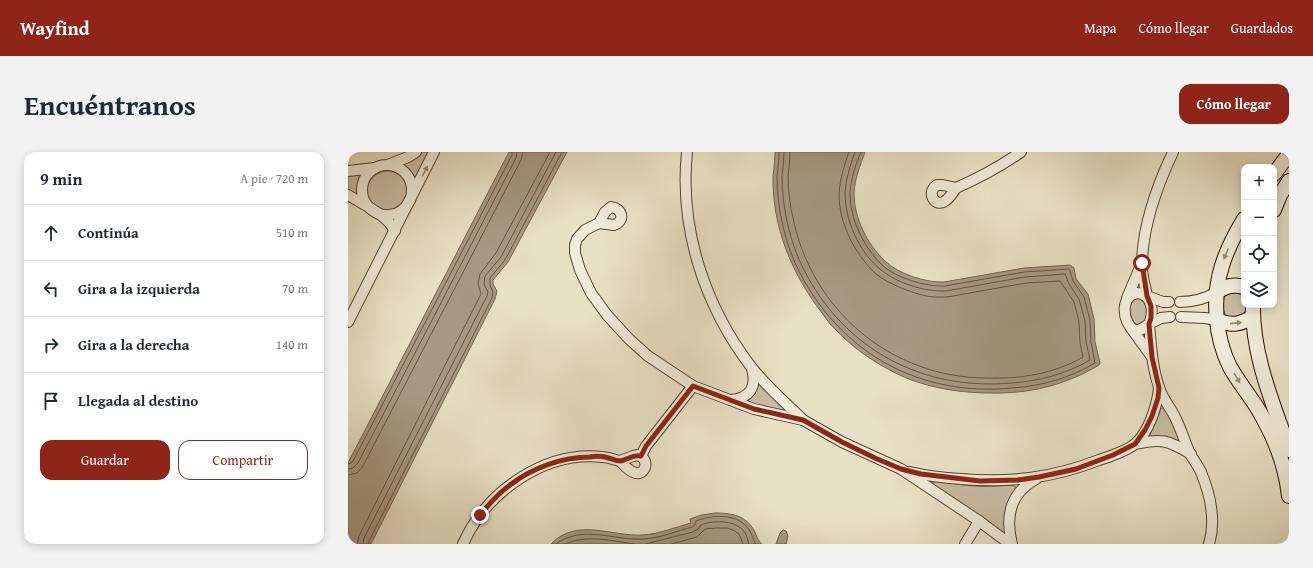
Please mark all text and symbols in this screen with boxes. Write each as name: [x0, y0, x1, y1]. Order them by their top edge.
text: Wayfind: [20, 14, 90, 42]
text: Mapa: [1084, 18, 1116, 38]
text: Cómo llegar: [1138, 18, 1209, 38]
text: Guardados: [1231, 18, 1293, 38]
text: Encuéntranos: [24, 84, 196, 125]
button: Cómo llegar: [1179, 84, 1289, 124]
map controls: [1241, 164, 1277, 308]
button: +: [1241, 164, 1277, 200]
text: 9 min: [40, 166, 82, 191]
one-way arrow: [422, 166, 428, 177]
text: A pie · 720 m: [240, 169, 308, 188]
button: −: [1241, 200, 1277, 236]
icon: ahead: [40, 222, 62, 244]
text: Continúa: [78, 222, 139, 243]
text: 510 m: [276, 223, 308, 242]
button: locate: [1241, 236, 1277, 272]
one-way arrow: [1223, 248, 1229, 259]
route start: [1133, 254, 1151, 272]
button: layers: [1241, 272, 1277, 308]
icon: left: [40, 278, 62, 300]
text: Gira a la izquierda: [78, 278, 200, 299]
text: 70 m: [282, 279, 308, 298]
one-way arrow: [1230, 320, 1242, 326]
icon: right: [40, 334, 62, 356]
text: Gira a la derecha: [78, 334, 189, 355]
text: 140 m: [276, 335, 308, 354]
one-way arrow: [1234, 372, 1241, 384]
icon: arrive: [40, 390, 62, 412]
text: Llegada al destino: [78, 390, 198, 411]
button: Guardar: [40, 440, 170, 480]
button: Compartir: [178, 440, 308, 480]
route end: [471, 506, 489, 524]

